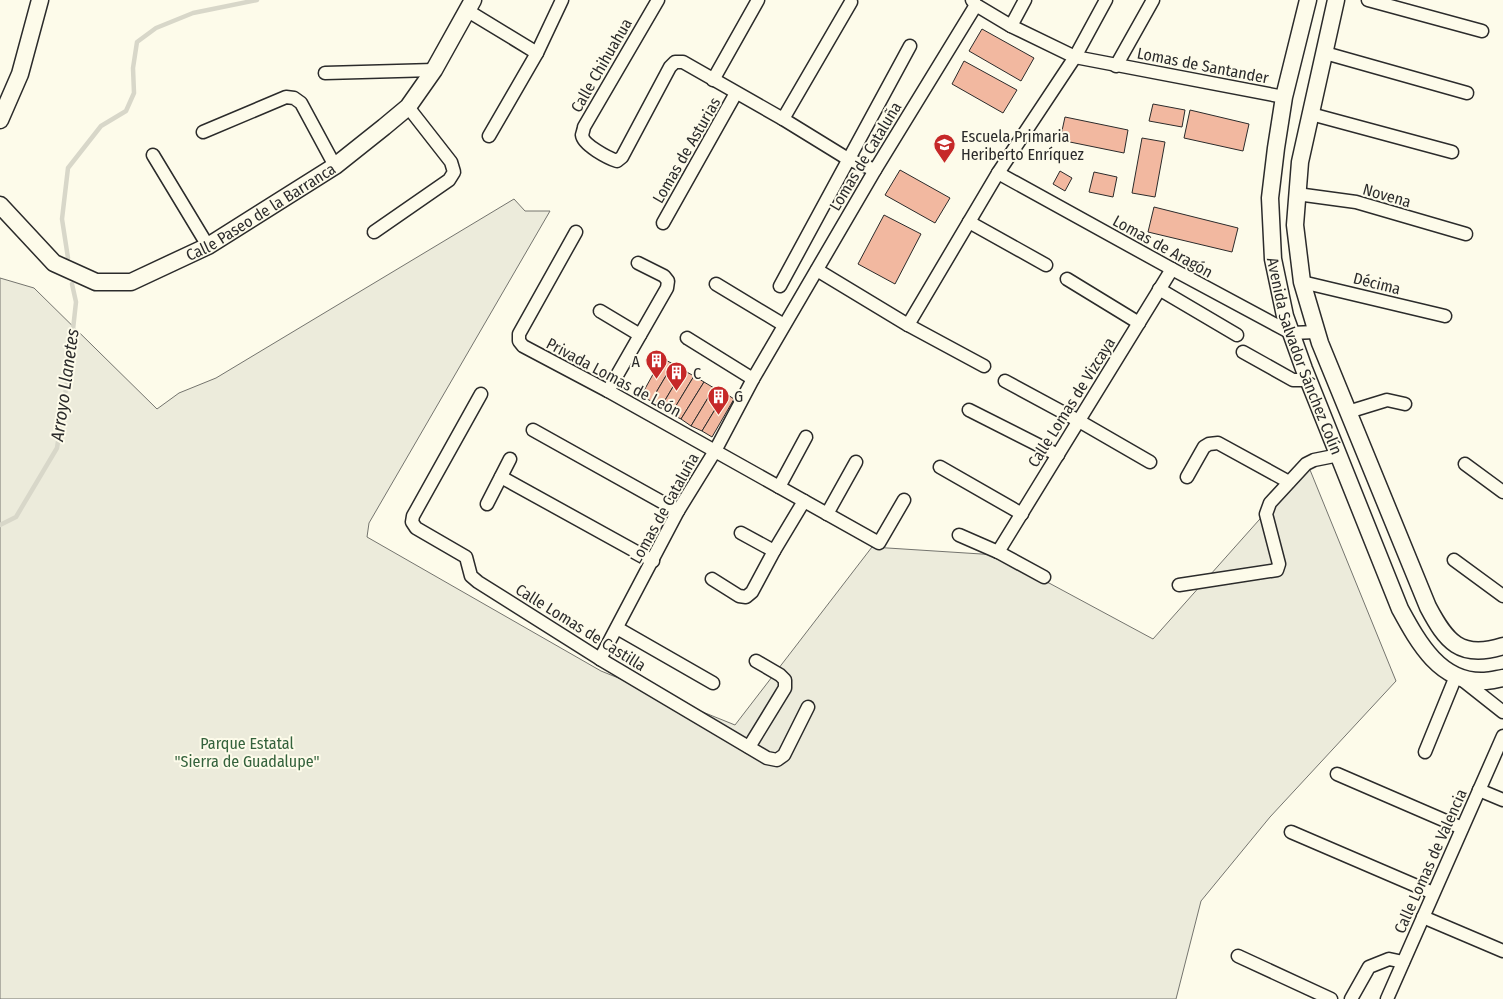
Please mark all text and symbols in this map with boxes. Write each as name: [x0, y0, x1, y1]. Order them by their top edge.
street label: Calle Chihuahua: [567, 15, 636, 116]
street label: Lomas de Santander: [1135, 43, 1271, 88]
street label: Lomas de Asturias: [648, 94, 725, 207]
street label: Lomas de Cataluña: [825, 98, 905, 214]
place label: Escuela Primaria Heriberto Enríquez: [961, 127, 1084, 164]
school or university icon: Escuela Primaria Heriberto Enríquez: [933, 133, 957, 164]
street label: Calle Paseo de la Barranca: [183, 159, 339, 265]
street label: Novena: [1361, 180, 1413, 211]
street label: Lomas de Aragón: [1109, 211, 1216, 282]
street label: Avenida Salvador Sánchez Colín: [1263, 256, 1346, 457]
street label: Décima: [1351, 268, 1403, 299]
water label: Arroyo Llanetes: [46, 327, 84, 444]
street label: Privada Lomas de León: [543, 334, 684, 421]
street label: Calle Lomas de Vizcaya: [1024, 334, 1119, 471]
building icon: A: [644, 349, 668, 380]
place label: A: [632, 352, 641, 371]
building icon: C: [665, 361, 689, 392]
place label: C: [693, 364, 701, 383]
building icon: G: [706, 384, 730, 415]
place label: G: [734, 387, 743, 406]
street label: Lomas de Cataluña: [626, 449, 703, 567]
street label: Calle Lomas de Castilla: [512, 580, 649, 675]
park label: Parque Estatal "Sierra de Guadalupe": [175, 734, 319, 771]
street label: Calle Lomas de Valencia: [1390, 786, 1471, 936]

